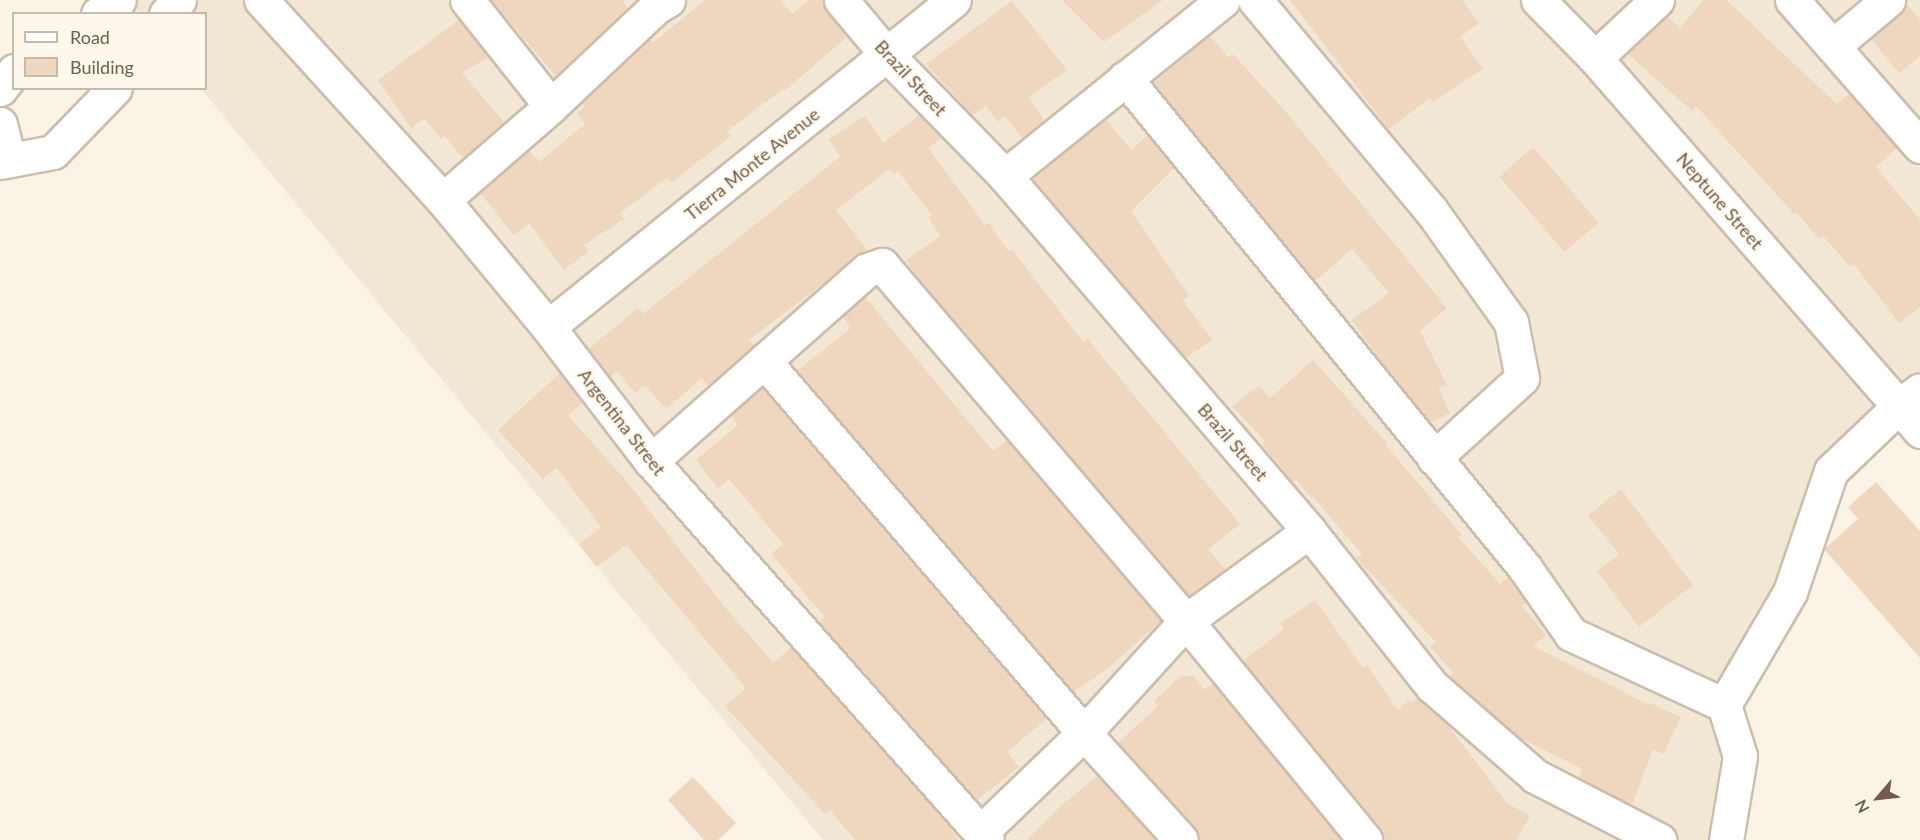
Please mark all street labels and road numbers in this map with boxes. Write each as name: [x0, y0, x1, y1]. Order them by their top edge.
street label: Brazil Street: [871, 36, 951, 120]
street label: Tierra Monte Avenue: [680, 103, 824, 225]
street label: Neptune Street: [1672, 148, 1768, 254]
street label: Argentina Street: [574, 364, 670, 480]
street label: Brazil Street: [1194, 399, 1272, 485]

